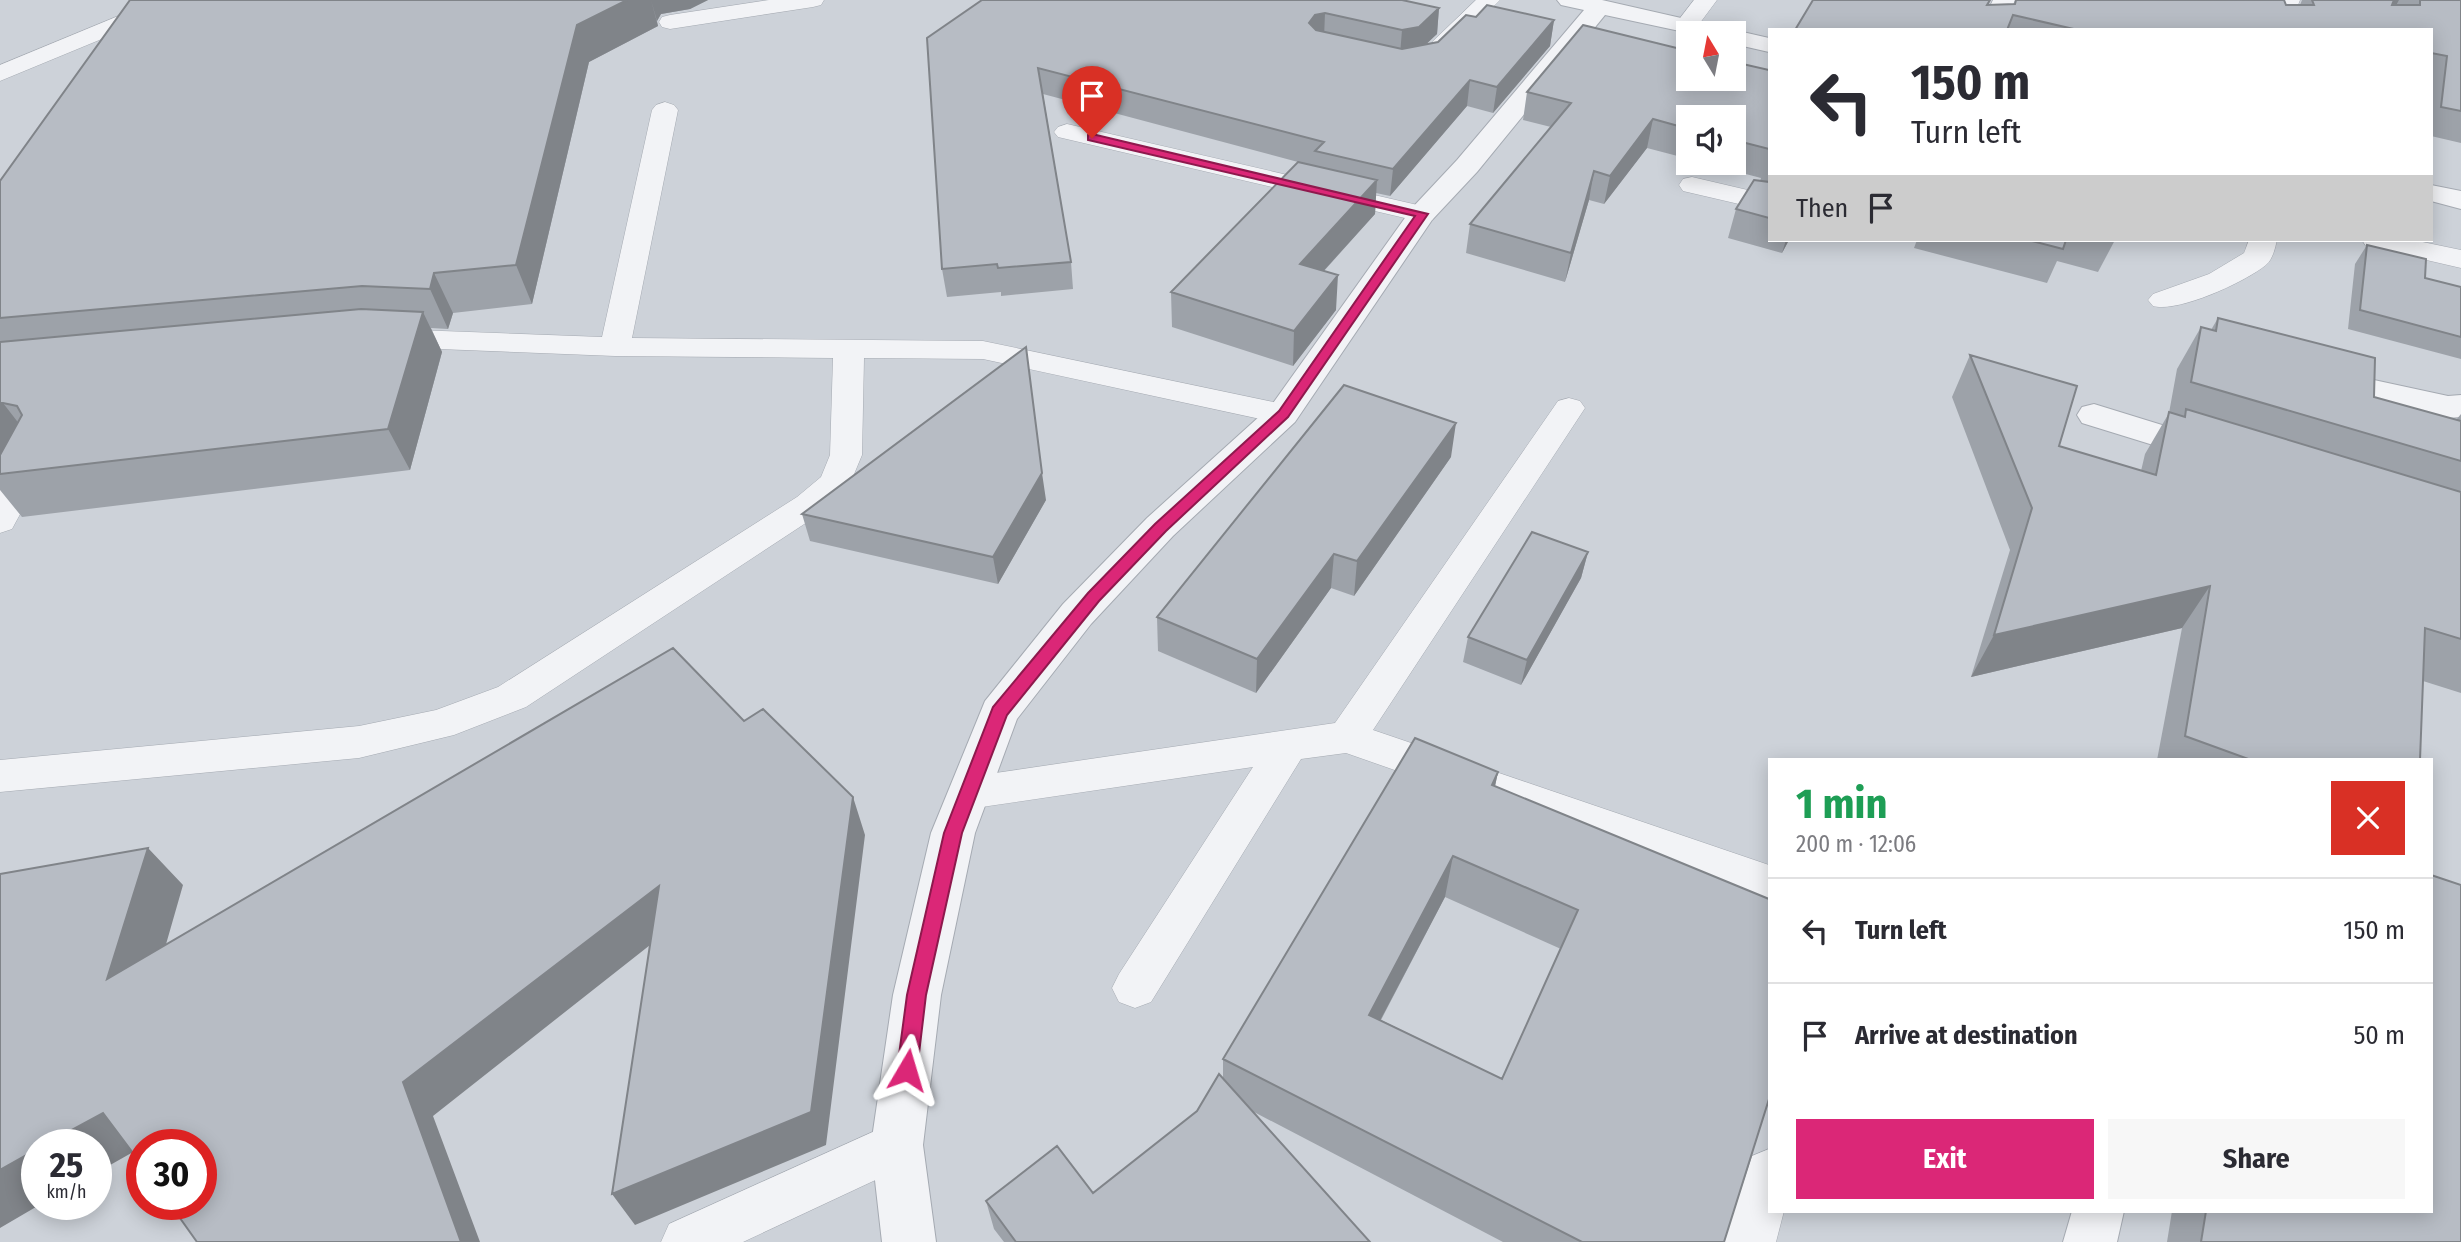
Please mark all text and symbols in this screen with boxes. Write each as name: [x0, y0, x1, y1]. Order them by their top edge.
north arrow: [1676, 21, 1746, 91]
map controls: [1676, 21, 1746, 175]
text: 150 m: [1911, 53, 2030, 112]
icon: left: [1796, 56, 1887, 147]
pin: [1062, 66, 1122, 138]
icon: arrive: [1073, 77, 1111, 115]
button: sound: [1676, 105, 1746, 175]
text: Turn left: [1911, 113, 2021, 151]
icon: arrive: [1862, 189, 1900, 227]
text: Then: [1796, 193, 1848, 224]
text: 1 min: [1796, 779, 1887, 829]
button: close: [2331, 781, 2405, 855]
text: 200 m · 12:06: [1796, 830, 1916, 858]
icon: left: [1796, 912, 1834, 950]
text: Turn left: [1855, 915, 1947, 946]
text: 150 m: [2343, 915, 2405, 946]
icon: arrive: [1796, 1017, 1834, 1055]
text: Arrive at destination: [1855, 1020, 2078, 1051]
text: 50 m: [2353, 1020, 2405, 1051]
position arrow: [870, 1033, 944, 1107]
button: Exit: [1796, 1119, 2094, 1199]
button: Share: [2108, 1119, 2405, 1199]
speed limit sign: 30: [126, 1129, 217, 1220]
text: 25: [50, 1144, 83, 1186]
text: km/h: [46, 1181, 87, 1203]

